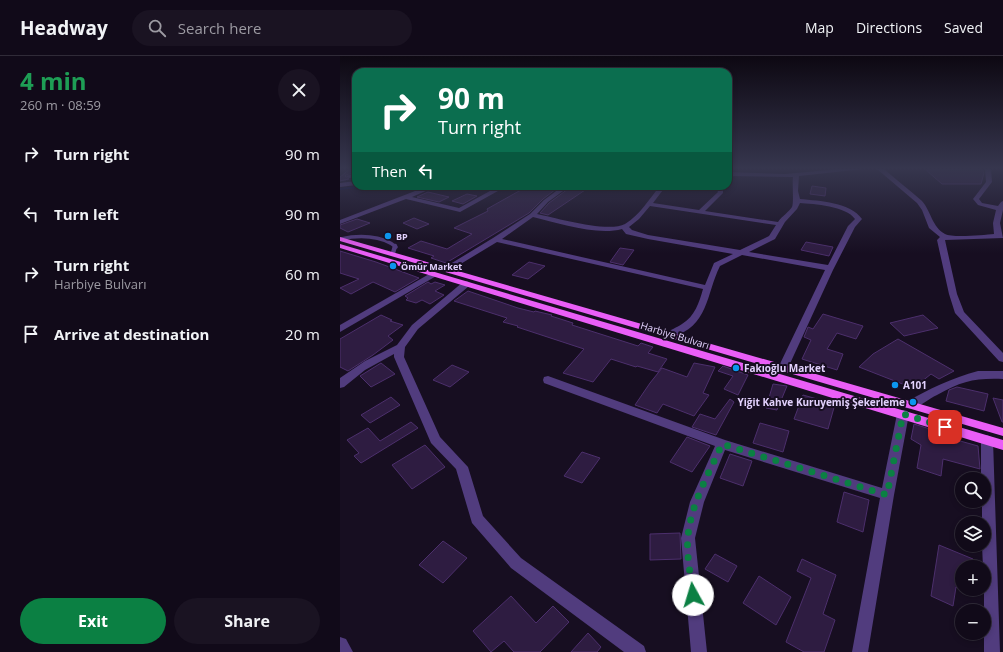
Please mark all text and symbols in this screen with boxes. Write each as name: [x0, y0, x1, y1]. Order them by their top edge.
search box: [132, 10, 412, 46]
text: Headway: [20, 15, 108, 41]
icon: search: [146, 17, 168, 39]
text: Search here: [178, 18, 261, 38]
text: Map: [805, 18, 834, 37]
text: Directions: [856, 18, 922, 37]
text: Saved: [944, 18, 983, 37]
text: 4 min: [20, 64, 87, 97]
button: close: [278, 69, 320, 111]
text: 90 m: [438, 79, 505, 117]
icon: right: [372, 84, 424, 136]
text: 260 m · 08:59: [20, 96, 101, 114]
text: Turn right: [438, 115, 521, 139]
icon: right: [20, 143, 42, 165]
text: Turn right: [54, 144, 129, 164]
text: 90 m: [285, 144, 320, 164]
icon: left: [415, 160, 437, 182]
text: Then: [372, 161, 407, 181]
icon: left: [20, 203, 42, 225]
text: Turn left: [54, 204, 119, 224]
text: 90 m: [285, 204, 320, 224]
place label: BP: [396, 230, 408, 243]
marker: BP: [383, 231, 393, 241]
text: Turn right: [54, 255, 129, 275]
place label: Ömür Market: [401, 260, 462, 273]
marker: Ömür Market: [388, 261, 398, 271]
icon: right: [20, 263, 42, 285]
text: 60 m: [285, 264, 320, 284]
text: Harbiye Bulvarı: [54, 275, 147, 293]
street label: Harbiye Bulvarı: [639, 318, 711, 352]
icon: arrive: [20, 323, 42, 345]
text: Arrive at destination: [54, 324, 209, 344]
text: 20 m: [285, 324, 320, 344]
place label: Fakıoğlu Market: [744, 361, 826, 375]
marker: Fakıoğlu Market: [731, 363, 741, 373]
place label: A101: [903, 378, 927, 392]
marker: A101: [890, 380, 900, 390]
place label: Yiğit Kahve Kuruyemiş Şekerleme: [738, 395, 905, 409]
marker: Yiğit Kahve Kuruyemiş Şekerleme: [908, 397, 918, 407]
pin: [928, 410, 962, 444]
icon: arrive: [934, 416, 956, 438]
map controls: [955, 472, 991, 640]
button: search: [955, 472, 991, 508]
button: layers: [955, 516, 991, 552]
button: +: [955, 560, 991, 596]
position arrow: [672, 574, 714, 616]
button: Exit: [20, 598, 166, 644]
button: Share: [174, 598, 320, 644]
button: −: [955, 604, 991, 640]

